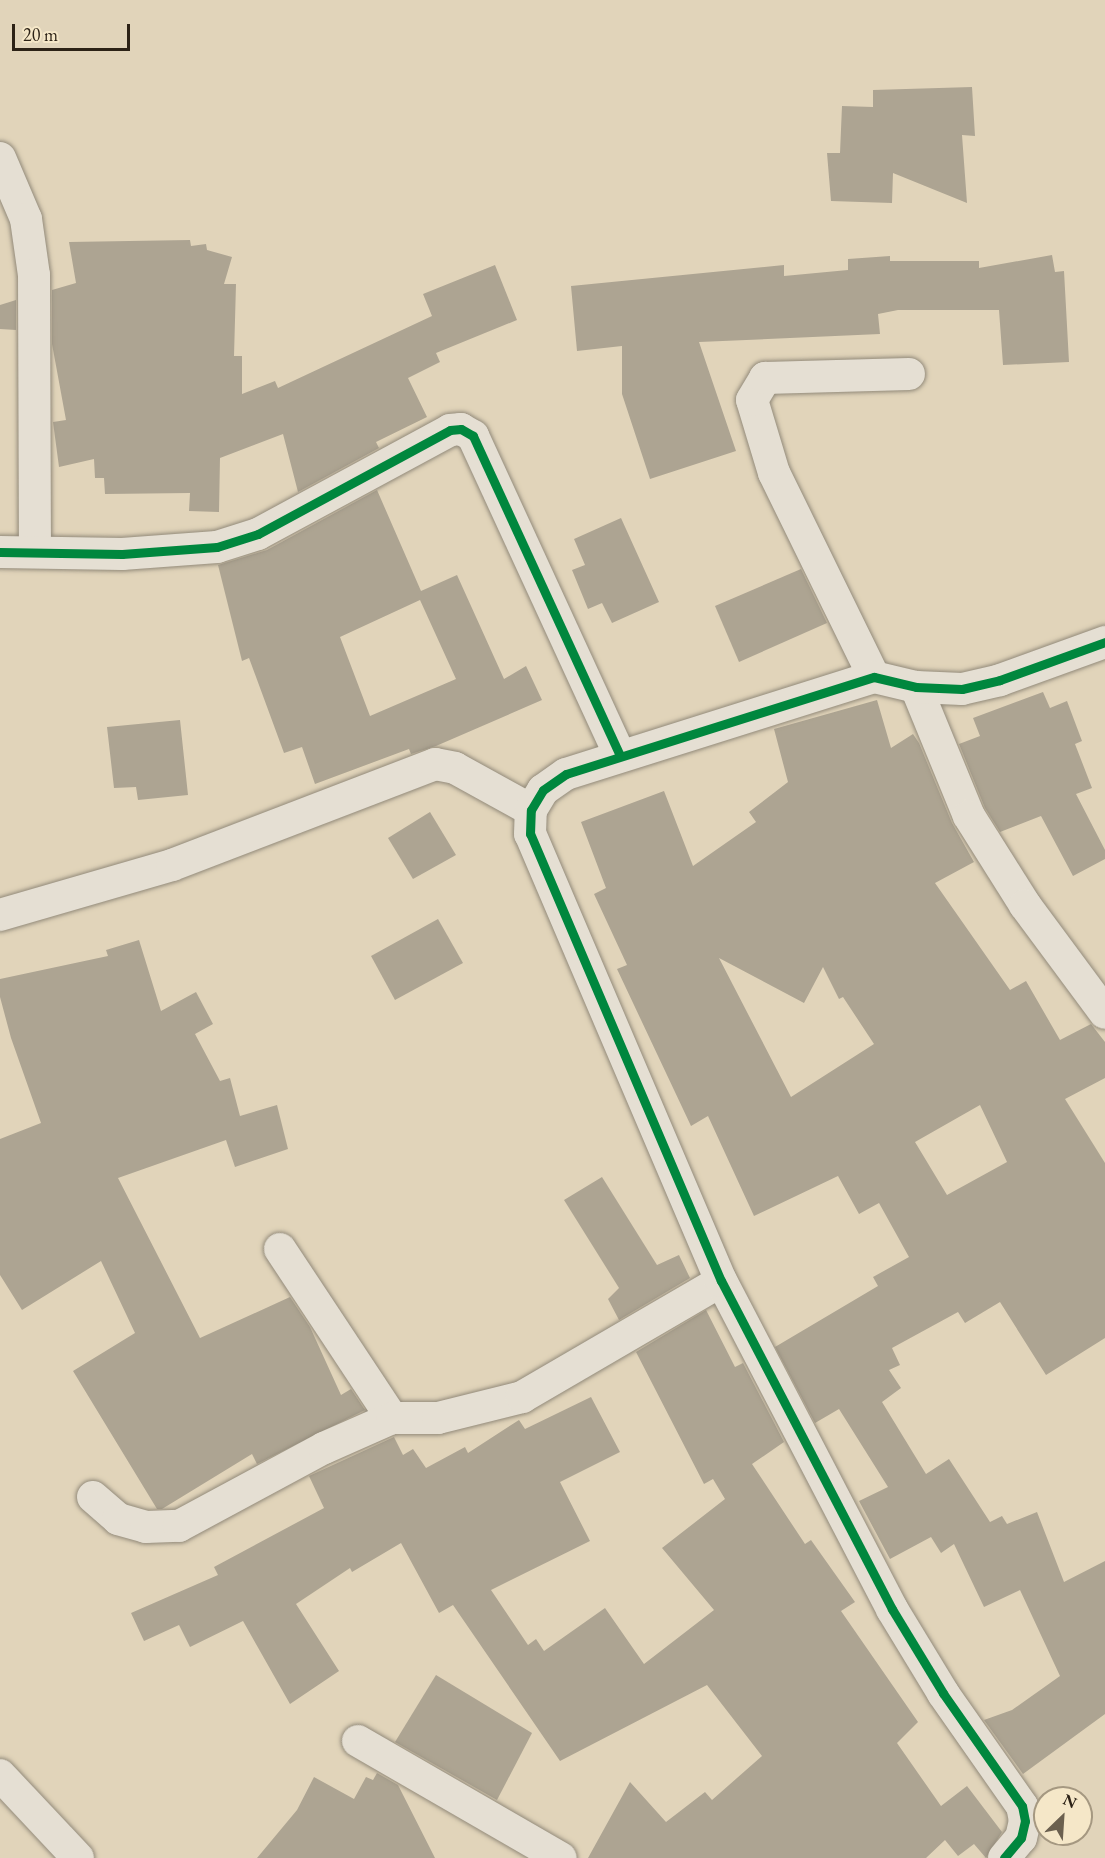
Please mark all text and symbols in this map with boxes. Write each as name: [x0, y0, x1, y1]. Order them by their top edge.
scale bar: [15, 12, 134, 50]
text: 20 m: [23, 23, 58, 46]
north arrow: [1033, 1786, 1093, 1846]
text: N: [1060, 1789, 1080, 1813]

